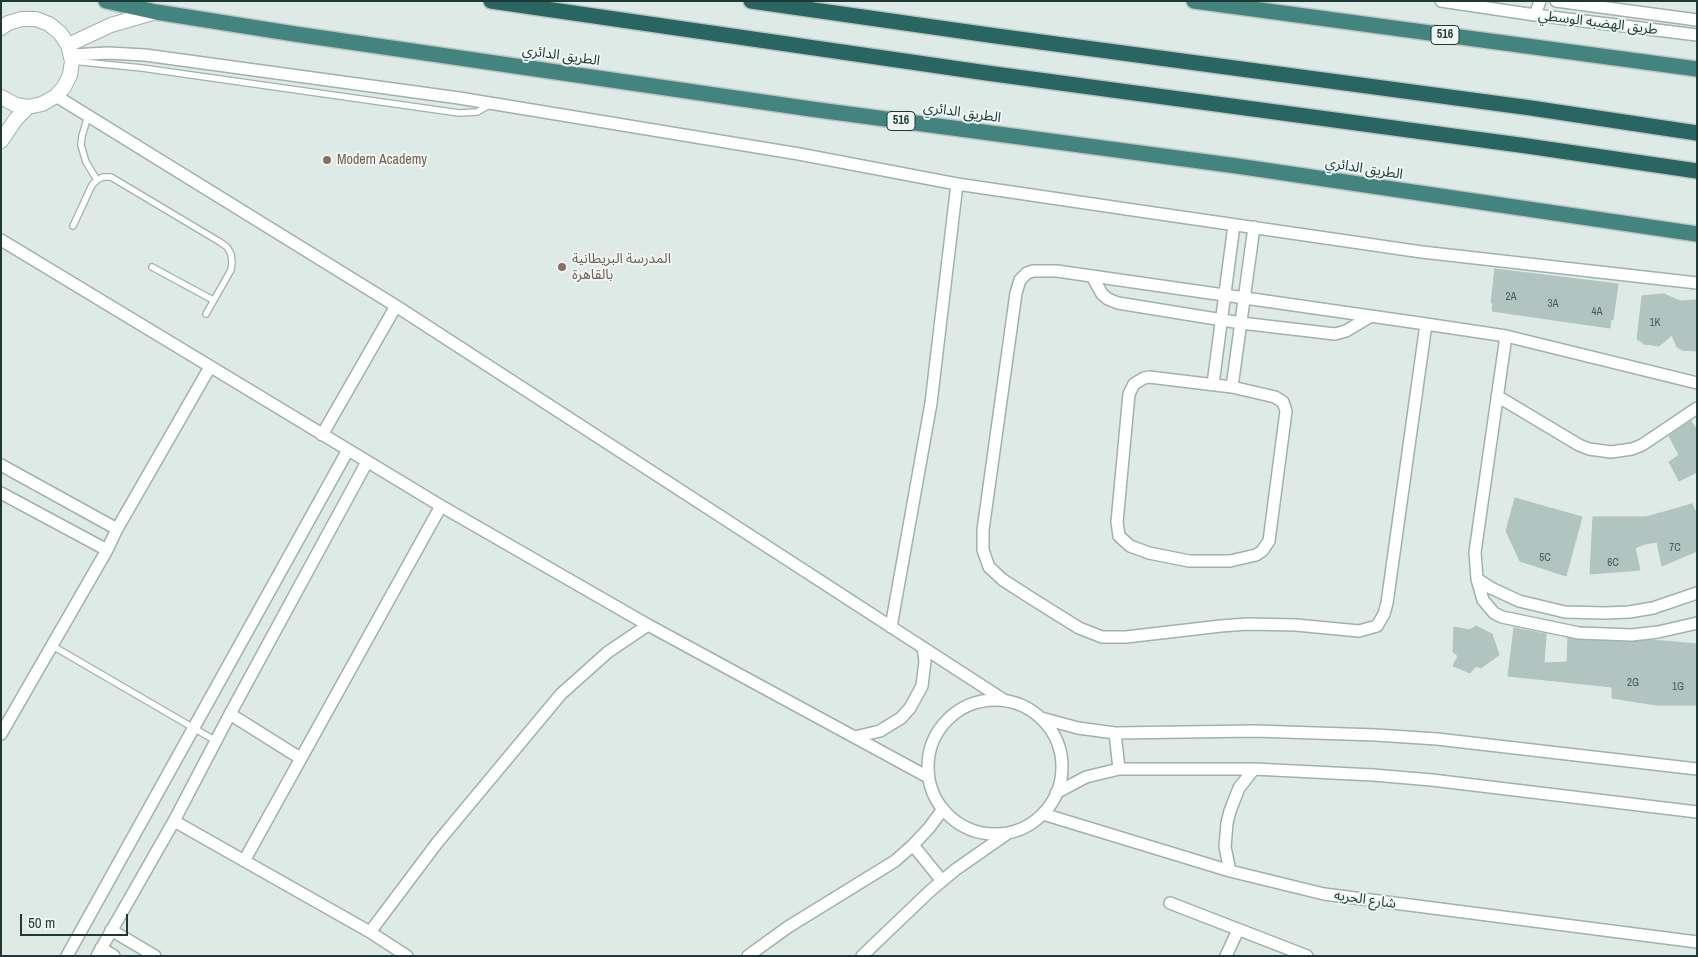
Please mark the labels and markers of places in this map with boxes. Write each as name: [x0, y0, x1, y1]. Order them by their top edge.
place label: Modern Academy: [337, 152, 427, 168]
marker: Modern Academy: [321, 154, 333, 166]
place label: المدرسة البريطانية بالقاهرة: [572, 251, 671, 284]
marker: المدرسة البريطانية بالقاهرة: [556, 261, 568, 273]

